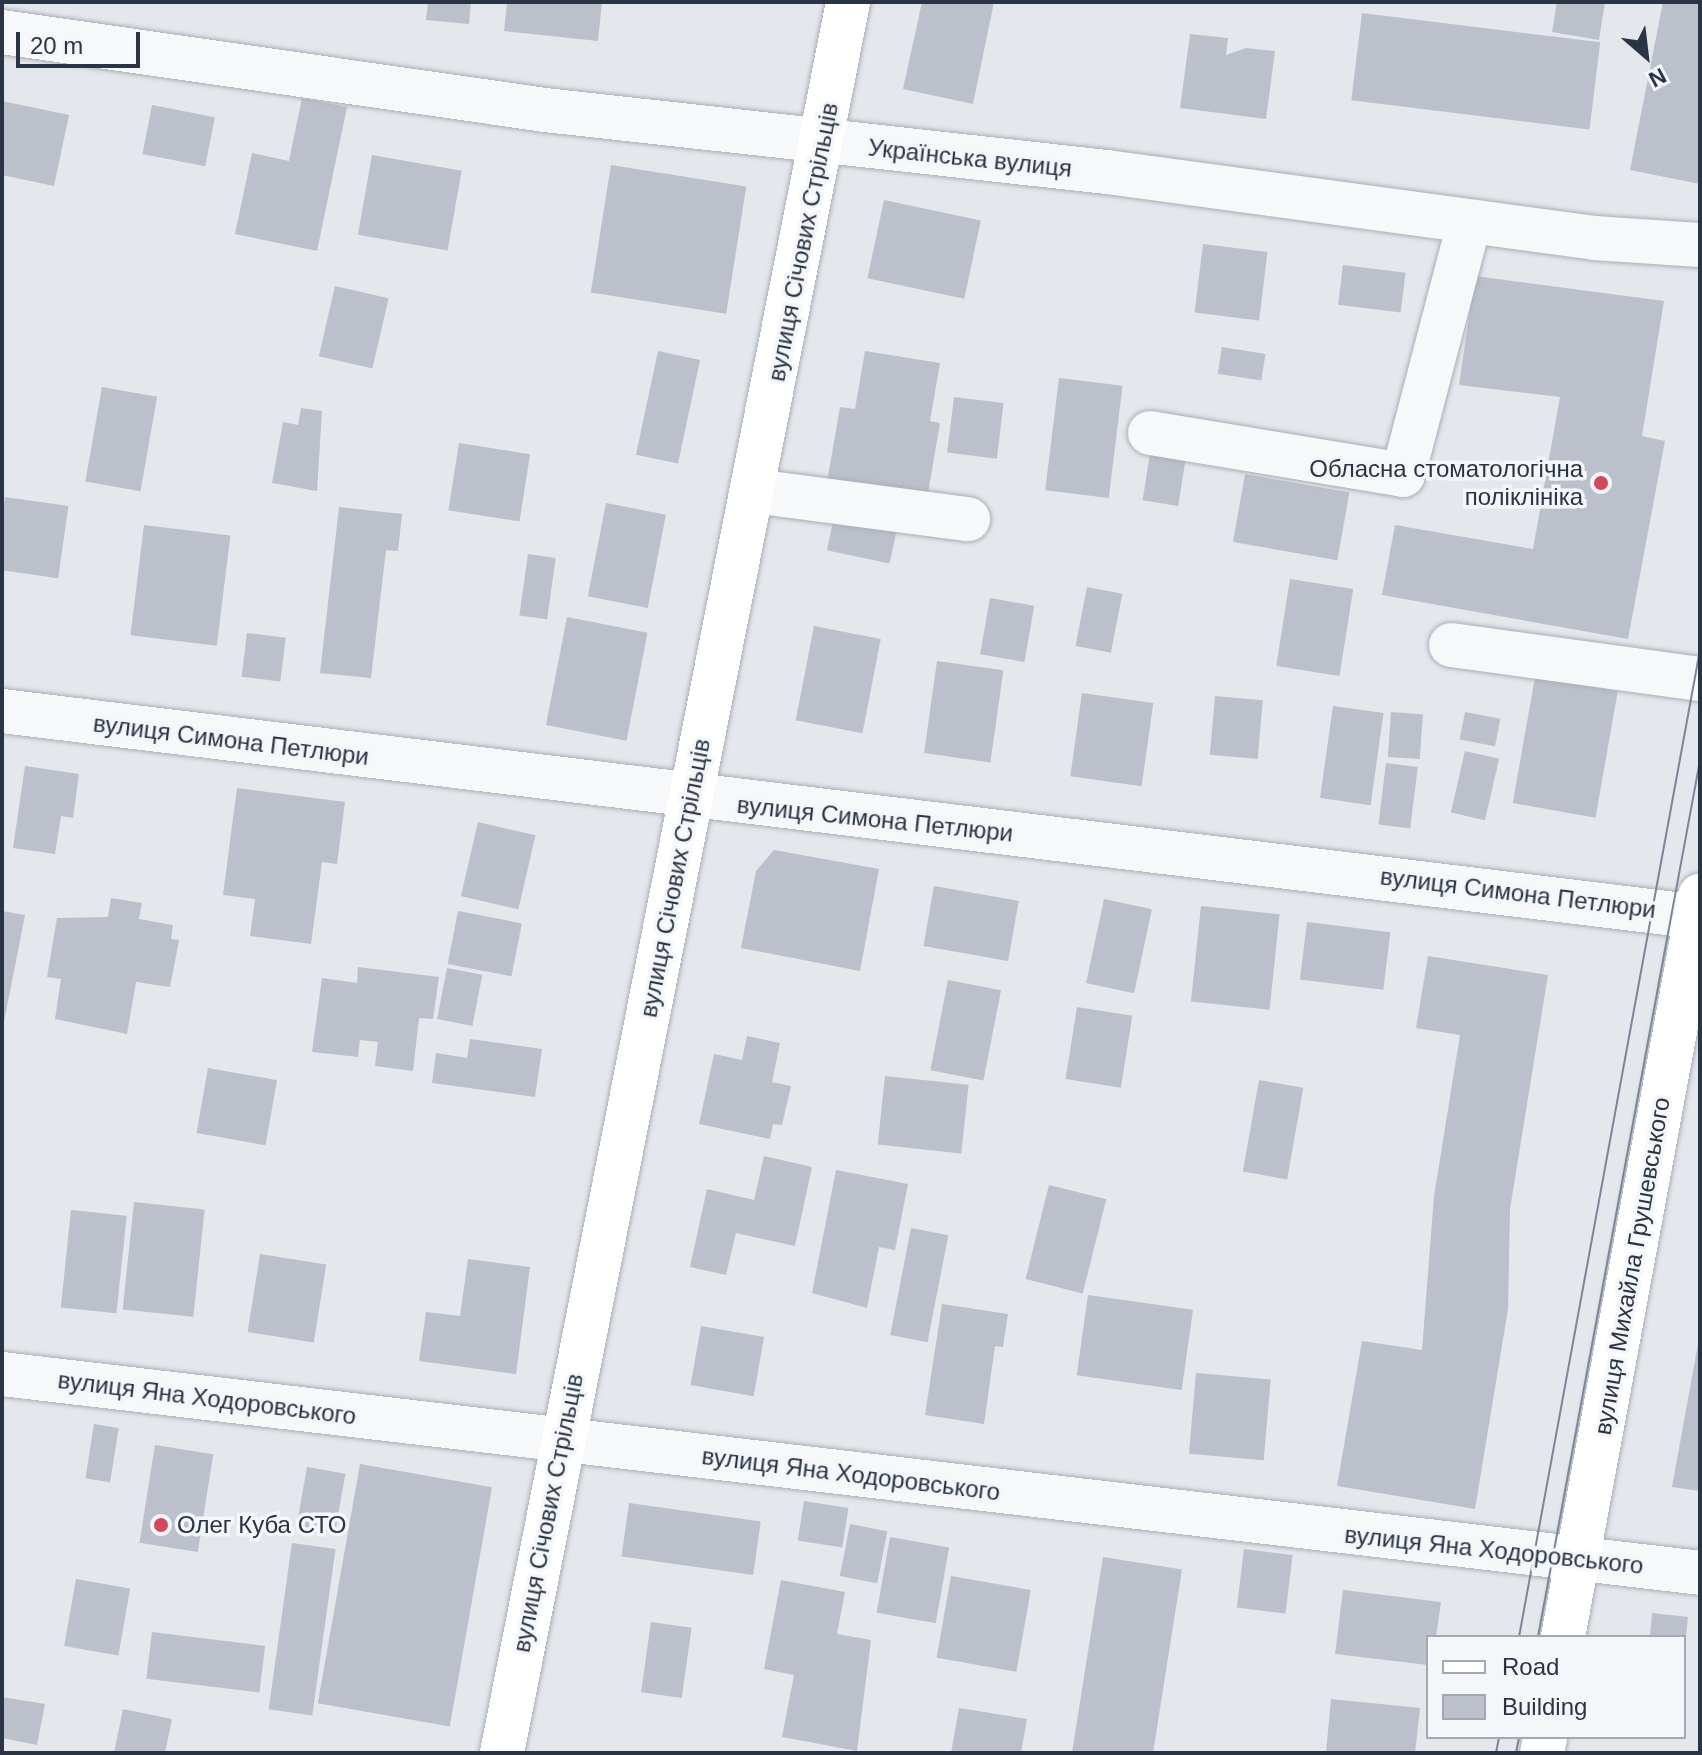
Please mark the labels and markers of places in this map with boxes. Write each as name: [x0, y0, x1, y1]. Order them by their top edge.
place label: Обласна стоматологічна поліклініка: [1309, 455, 1583, 511]
marker: Обласна стоматологічна поліклініка: [1590, 472, 1612, 494]
place label: Олег Куба СТО: [177, 1511, 346, 1539]
marker: Олег Куба СТО: [152, 1516, 170, 1534]

